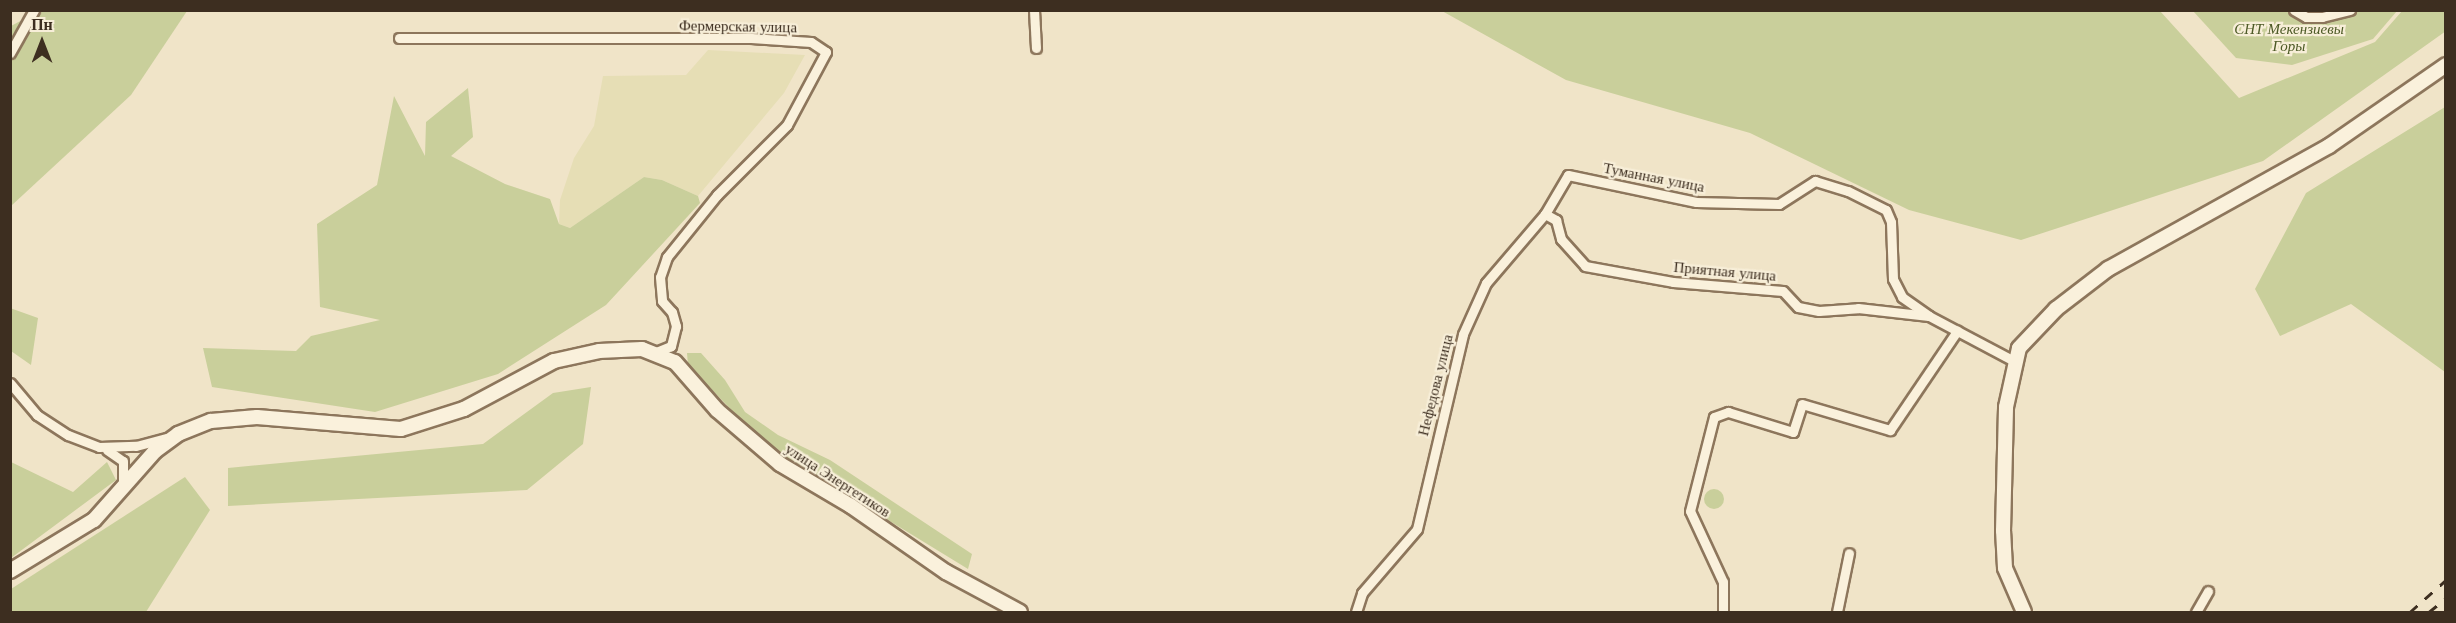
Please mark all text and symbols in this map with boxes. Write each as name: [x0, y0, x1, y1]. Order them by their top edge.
north arrow: [12, 12, 72, 72]
text: Пн: [31, 14, 53, 34]
street label: Фермерская улица: [679, 16, 797, 36]
park label: СНТ Мекензиевы Горы: [2234, 19, 2344, 54]
street label: Туманная улица: [1602, 158, 1706, 196]
street label: Приятная улица: [1673, 258, 1777, 284]
street label: Нефедова улица: [1414, 332, 1456, 438]
street label: улица Энергетиков: [782, 439, 894, 521]

